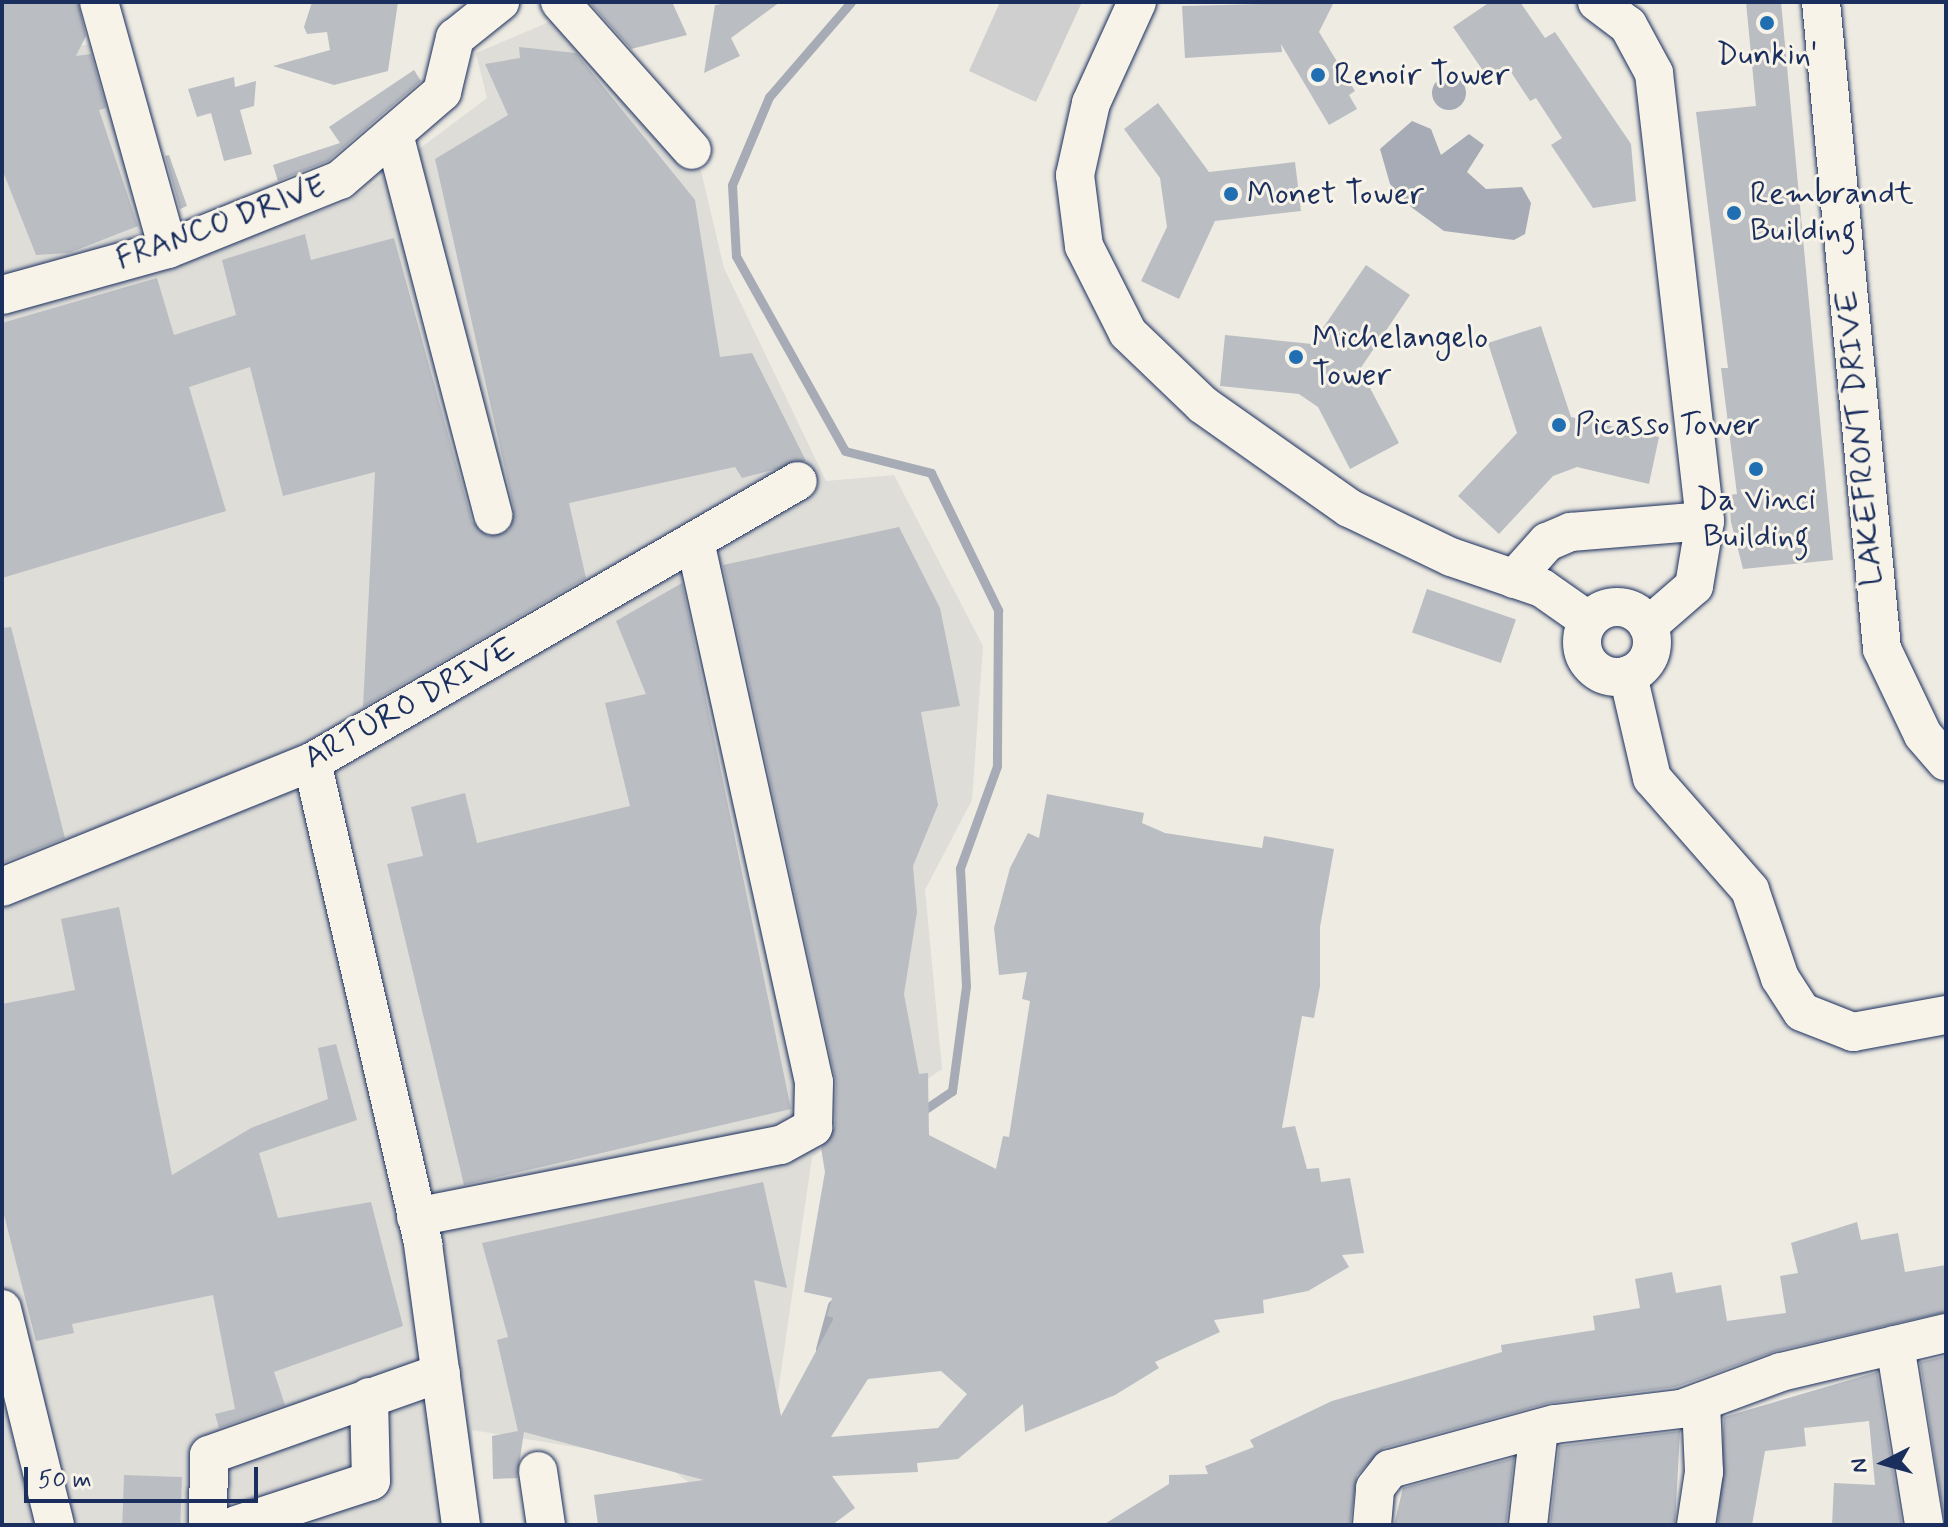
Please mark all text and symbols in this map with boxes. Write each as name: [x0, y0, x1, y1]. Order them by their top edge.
marker: Dunkin': [1758, 14, 1776, 32]
place label: Dunkin': [1716, 36, 1818, 74]
place label: Renoir Tower: [1334, 56, 1509, 94]
marker: Renoir Tower: [1309, 66, 1327, 84]
street label: FRANCO DRIVE: [105, 165, 337, 281]
place label: Monet Tower: [1247, 175, 1424, 213]
place label: Rembrandt Building: [1750, 176, 1914, 251]
marker: Monet Tower: [1222, 185, 1240, 203]
marker: Rembrandt Building: [1725, 204, 1743, 222]
street label: LAKEFRONT DRIVE: [1828, 289, 1892, 587]
place label: Michelangelo Tower: [1312, 320, 1488, 395]
marker: Michelangelo Tower: [1287, 348, 1305, 366]
place label: Picasso Tower: [1575, 406, 1758, 444]
marker: Picasso Tower: [1550, 416, 1568, 434]
marker: Da Vinci Building: [1747, 460, 1765, 478]
place label: Da Vinci Building: [1699, 482, 1813, 557]
street label: ARTURO DRIVE: [298, 630, 522, 778]
north arrow: [1844, 1423, 1924, 1503]
scale bar: [28, 1451, 262, 1501]
text: N: [1845, 1457, 1875, 1474]
text: 50 m: [38, 1465, 92, 1496]

